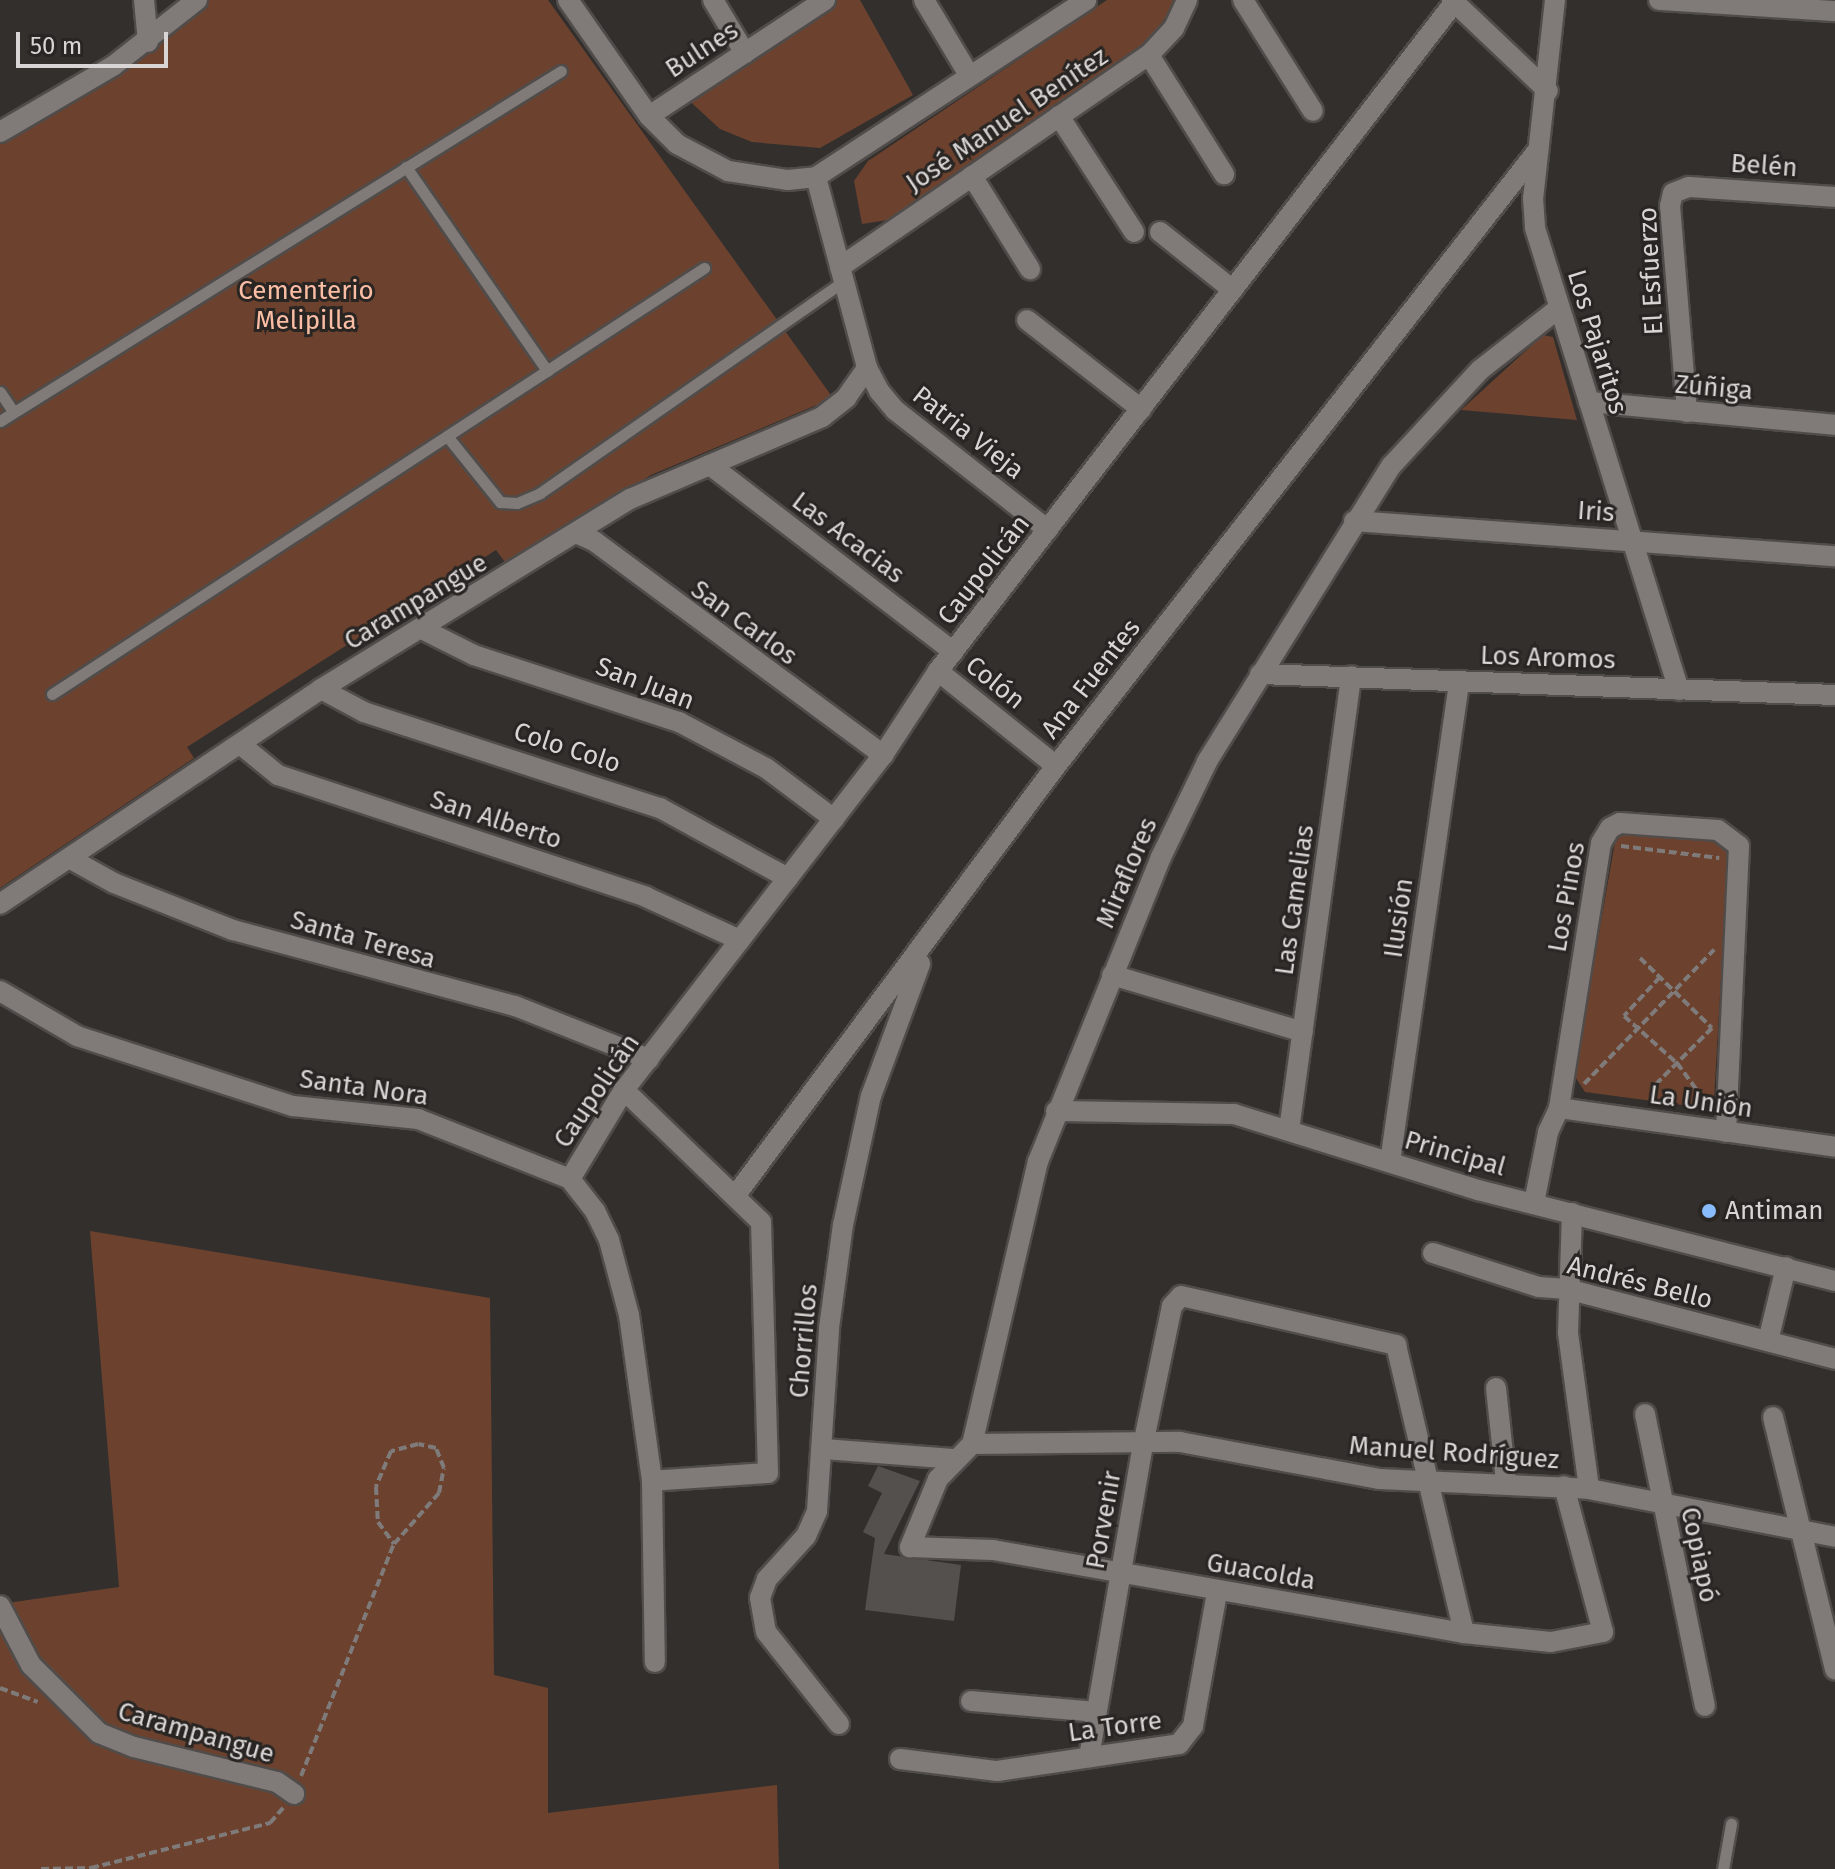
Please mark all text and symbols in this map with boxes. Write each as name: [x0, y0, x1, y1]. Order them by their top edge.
street label: Bulnes: [660, 15, 744, 85]
scale bar: [20, 16, 172, 66]
text: 50 m: [30, 32, 82, 60]
street label: José Manuel Benítez: [900, 41, 1114, 199]
street label: Belén: [1730, 148, 1798, 184]
street label: El Esfuerzo: [1632, 206, 1670, 336]
street label: Los Pajaritos: [1560, 266, 1634, 418]
park label: Cementerio Melipilla: [238, 275, 374, 336]
street label: Zúñiga: [1674, 369, 1754, 407]
street label: Patria Vieja: [906, 380, 1030, 486]
street label: Las Acacias: [786, 486, 910, 590]
street label: Iris: [1576, 495, 1616, 529]
street label: Caupolicán: [931, 509, 1037, 631]
street label: Carampangue: [339, 547, 493, 657]
street label: San Carlos: [685, 574, 803, 672]
street label: Ana Fuentes: [1035, 613, 1147, 745]
street label: Los Aromos: [1480, 640, 1616, 676]
street label: Colón: [959, 650, 1031, 716]
street label: San Juan: [591, 651, 699, 717]
street label: Colo Colo: [510, 716, 624, 780]
street label: San Alberto: [426, 784, 566, 856]
street label: Miraflores: [1090, 813, 1164, 933]
street label: Las Camelias: [1269, 823, 1321, 977]
street label: Los Pinos: [1542, 839, 1592, 955]
street label: Ilusión: [1378, 876, 1420, 960]
street label: Santa Teresa: [287, 904, 439, 976]
street label: Caupolicán: [548, 1028, 646, 1154]
street label: Santa Nora: [297, 1064, 431, 1112]
street label: La Unión: [1647, 1079, 1755, 1125]
street label: Principal: [1401, 1125, 1509, 1183]
place label: Antiman: [1725, 1195, 1824, 1227]
marker: Antiman: [1700, 1202, 1718, 1220]
street label: Andrés Bello: [1564, 1250, 1716, 1316]
street label: Chorrillos: [783, 1283, 825, 1399]
street label: Manuel Rodríguez: [1348, 1430, 1560, 1476]
street label: Porvenir: [1080, 1469, 1128, 1571]
street label: Copiapó: [1674, 1504, 1724, 1606]
street label: Guacolda: [1204, 1547, 1318, 1597]
street label: Carampangue: [114, 1696, 278, 1770]
street label: La Torre: [1066, 1705, 1164, 1749]

